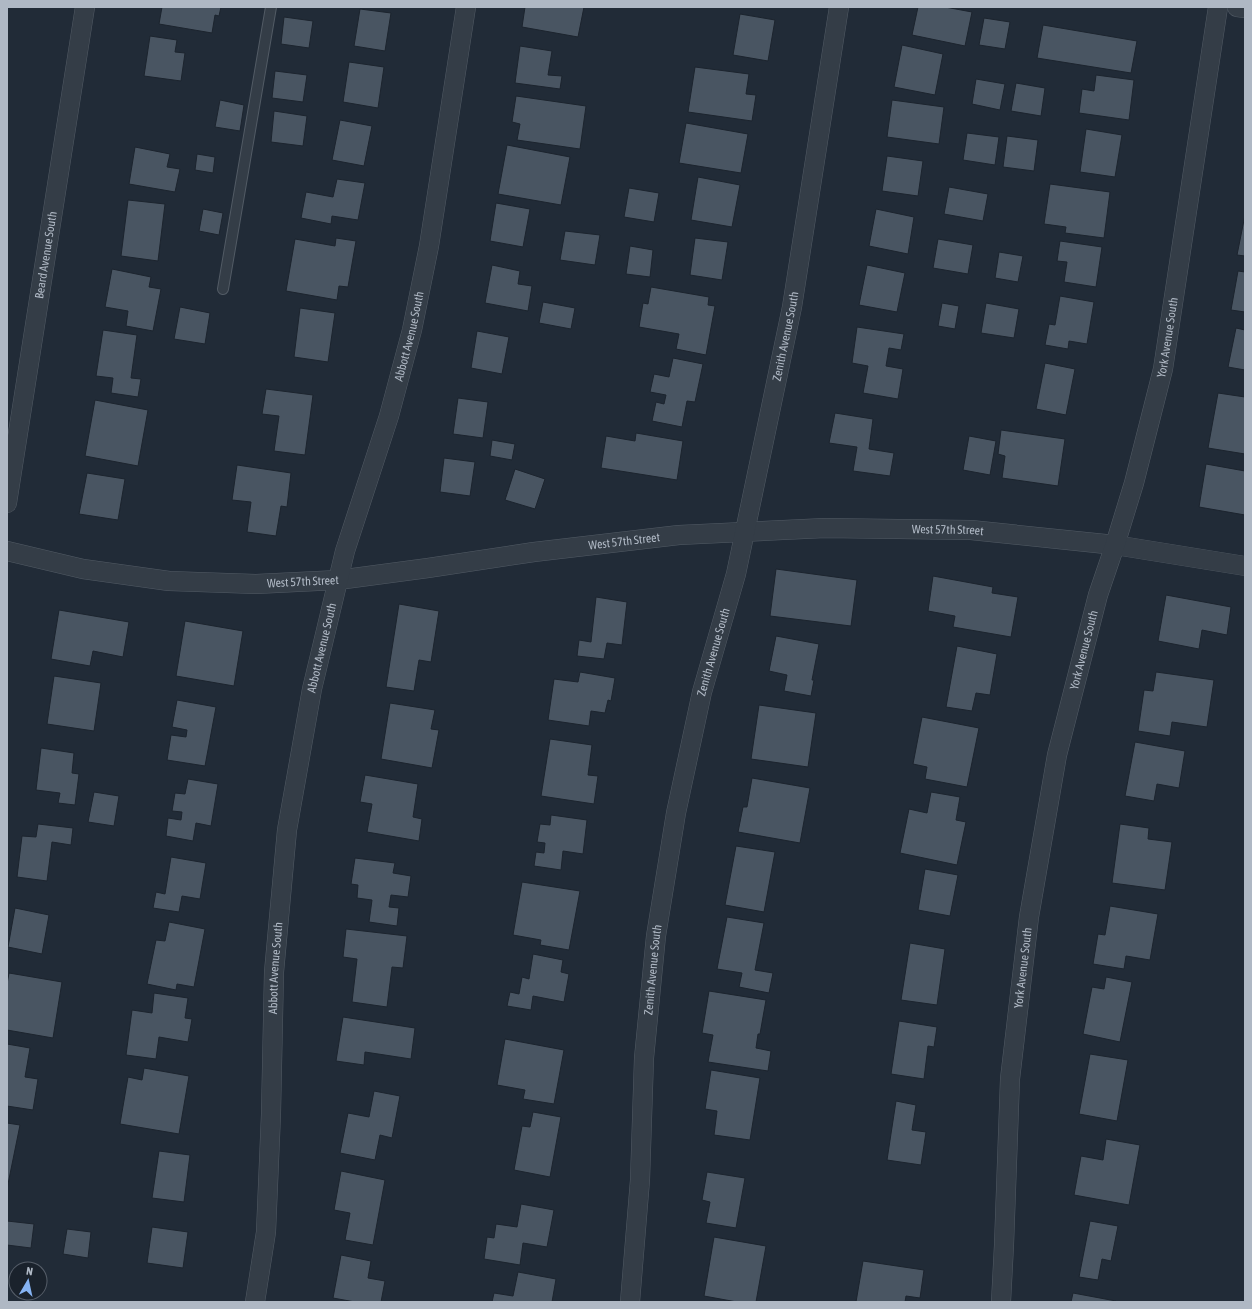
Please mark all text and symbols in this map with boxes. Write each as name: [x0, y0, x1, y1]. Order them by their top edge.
street label: Beard Avenue South: [32, 210, 60, 300]
street label: Abbott Avenue South: [392, 290, 427, 383]
street label: Zenith Avenue South: [770, 291, 801, 382]
street label: York Avenue South: [1154, 296, 1181, 379]
street label: West 57th Street: [912, 522, 985, 538]
street label: West 57th Street: [588, 530, 661, 553]
street label: West 57th Street: [267, 573, 340, 590]
street label: Abbott Avenue South: [304, 601, 339, 694]
street label: Zenith Avenue South: [694, 606, 733, 697]
street label: York Avenue South: [1067, 609, 1101, 691]
street label: Abbott Avenue South: [266, 921, 286, 1014]
street label: Zenith Avenue South: [641, 924, 665, 1016]
street label: York Avenue South: [1011, 927, 1035, 1009]
north arrow: [8, 1261, 48, 1301]
text: N: [25, 1265, 34, 1278]

